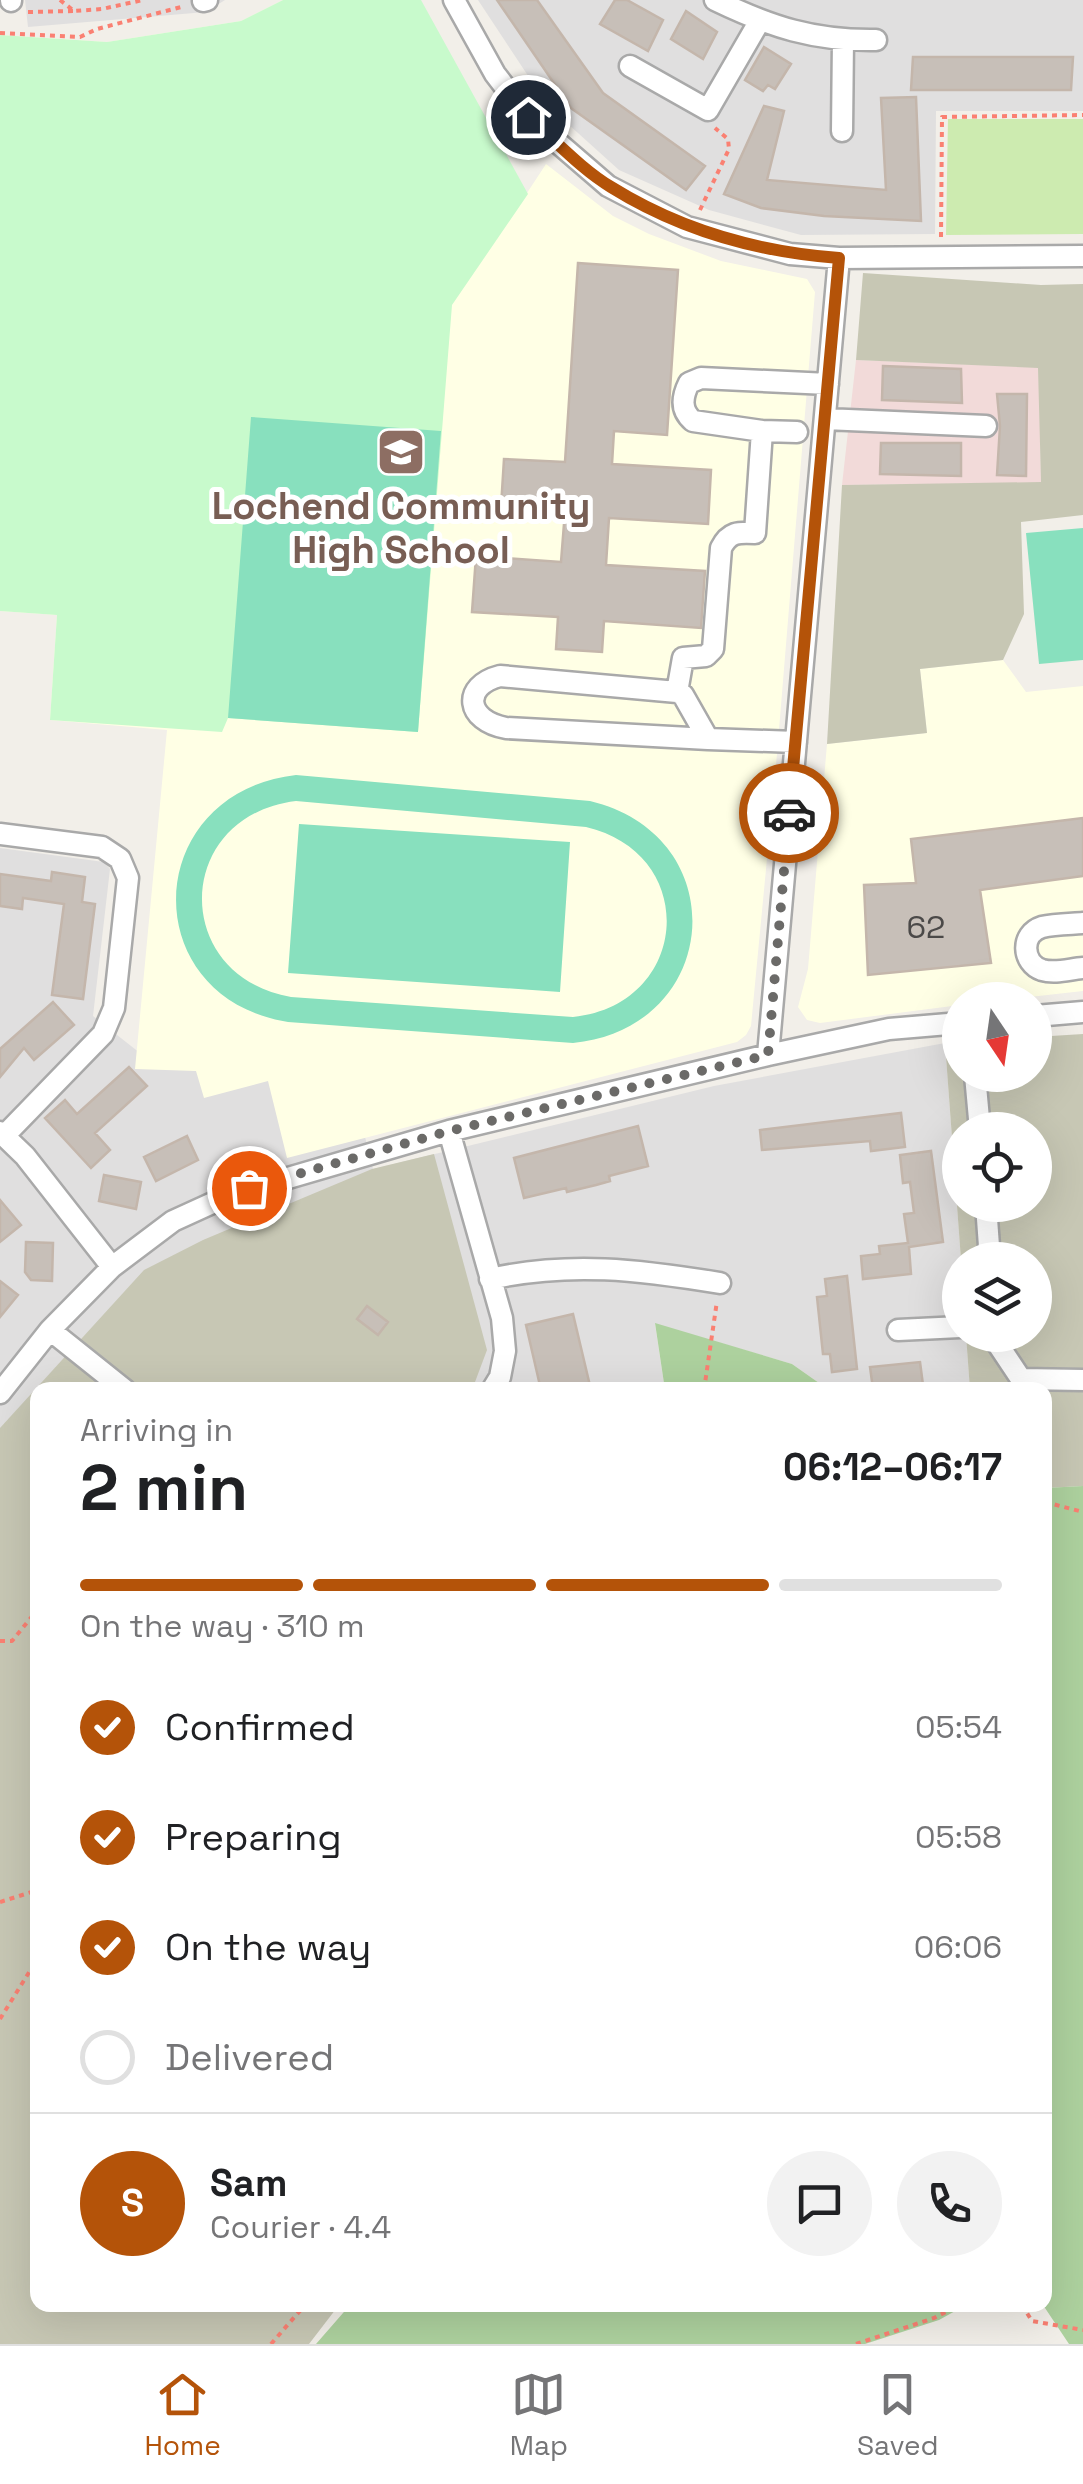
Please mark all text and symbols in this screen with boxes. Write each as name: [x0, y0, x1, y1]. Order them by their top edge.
pin: [486, 75, 571, 160]
icon: home: [501, 90, 556, 145]
school or university icon: Lochend Community High School: [375, 426, 427, 478]
place label: Lochend Community High School: [212, 482, 590, 574]
courier: [739, 763, 839, 863]
icon: car: [762, 786, 817, 841]
house number: 62: [907, 907, 945, 947]
north arrow: [942, 982, 1052, 1092]
map controls: [942, 982, 1052, 1352]
button: locate: [942, 1112, 1052, 1222]
pin: [207, 1146, 292, 1231]
icon: bag: [222, 1161, 277, 1216]
button: layers: [942, 1242, 1052, 1352]
text: Arriving in: [80, 1410, 233, 1450]
text: 06:12–06:17: [783, 1443, 1002, 1491]
text: 2 min: [80, 1446, 248, 1529]
text: On the way · 310 m: [80, 1606, 365, 1646]
icon: check: [80, 1700, 135, 1755]
text: Confirmed: [165, 1703, 355, 1751]
text: 05:54: [915, 1707, 1002, 1747]
icon: check: [80, 1810, 135, 1865]
text: Preparing: [165, 1813, 342, 1861]
text: 05:58: [915, 1817, 1002, 1857]
icon: check: [80, 1920, 135, 1975]
text: On the way: [165, 1923, 371, 1971]
text: 06:06: [914, 1927, 1002, 1967]
text: Delivered: [165, 2033, 334, 2081]
button: chat: [767, 2151, 872, 2256]
button: phone: [897, 2151, 1002, 2256]
text: Sam: [210, 2159, 287, 2207]
text: S: [121, 2179, 144, 2227]
text: Courier · 4.4: [210, 2207, 391, 2247]
tab: Home: [144, 2367, 221, 2463]
tab: Map: [510, 2367, 568, 2463]
tab: Saved: [857, 2367, 939, 2463]

